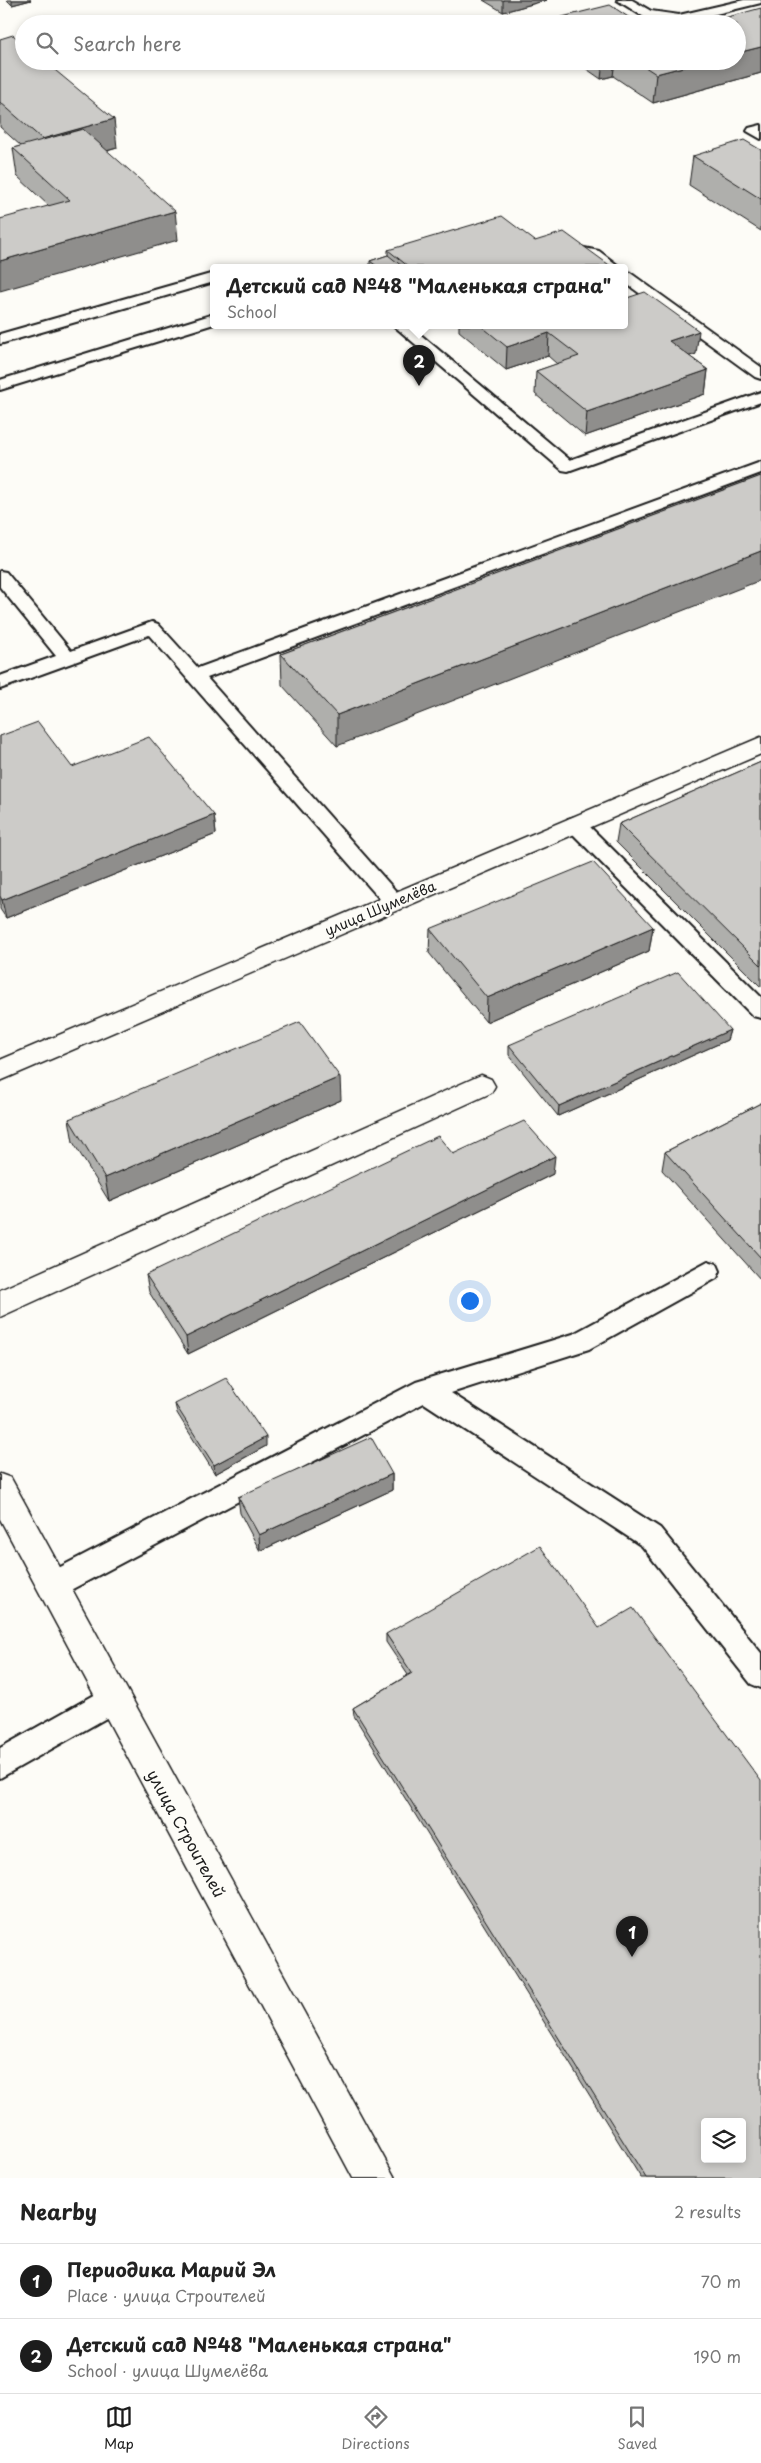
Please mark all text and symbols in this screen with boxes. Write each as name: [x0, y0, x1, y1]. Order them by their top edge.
search box: [15, 15, 746, 70]
icon: search: [33, 29, 61, 57]
text: Search here: [73, 29, 182, 57]
popup: [210, 264, 628, 329]
text: Детский сад №48 "Маленькая страна": [227, 271, 611, 299]
text: School: [227, 299, 277, 323]
pin: 2: [403, 345, 435, 386]
street label: улица Шумелёва: [321, 875, 439, 941]
your location: [457, 1288, 483, 1314]
street label: улица Строителей: [142, 1765, 232, 1901]
pin: 1: [616, 1916, 648, 1957]
map controls: [701, 2118, 746, 2163]
button: layers: [701, 2118, 746, 2163]
text: Nearby: [20, 2195, 97, 2227]
text: 2 results: [674, 2199, 741, 2223]
text: Периодика Марий Эл: [67, 2255, 276, 2283]
text: 1: [32, 2269, 40, 2293]
text: 70 m: [701, 2269, 741, 2293]
text: Place · улица Строителей: [67, 2283, 266, 2307]
text: Детский сад №48 "Маленькая страна": [67, 2330, 451, 2358]
text: 2: [30, 2344, 42, 2368]
text: 190 m: [693, 2344, 741, 2368]
text: School · улица Шумелёва: [67, 2358, 268, 2382]
tab: Map: [104, 2403, 134, 2454]
tab: Directions: [342, 2403, 410, 2454]
tab: Saved: [617, 2403, 657, 2454]

